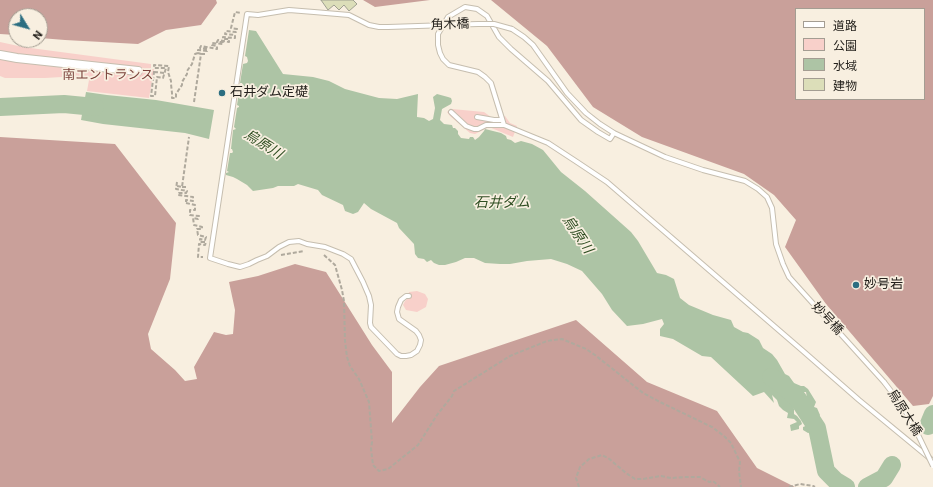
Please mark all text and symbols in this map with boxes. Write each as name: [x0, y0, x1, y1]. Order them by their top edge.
north arrow: [8, 8, 48, 48]
legend: [795, 8, 925, 100]
street label: 角木橋: [430, 17, 470, 33]
text: 道路: [833, 19, 857, 33]
text: N: [30, 28, 45, 42]
text: 公園: [833, 39, 857, 53]
text: 水域: [833, 59, 857, 73]
park label: 南エントランス: [63, 68, 153, 84]
text: 建物: [833, 79, 857, 93]
place label: 石井ダム定礎: [230, 85, 308, 101]
marker: 石井ダム定礎: [217, 88, 227, 98]
water label: 烏原川: [241, 127, 285, 163]
water label: 石井ダム: [474, 195, 530, 211]
water label: 烏原川: [558, 213, 596, 257]
place label: 妙号岩: [864, 277, 903, 293]
marker: 妙号岩: [851, 280, 861, 290]
street label: 妙号橋: [808, 299, 846, 339]
street label: 烏原大橋: [884, 387, 924, 439]

